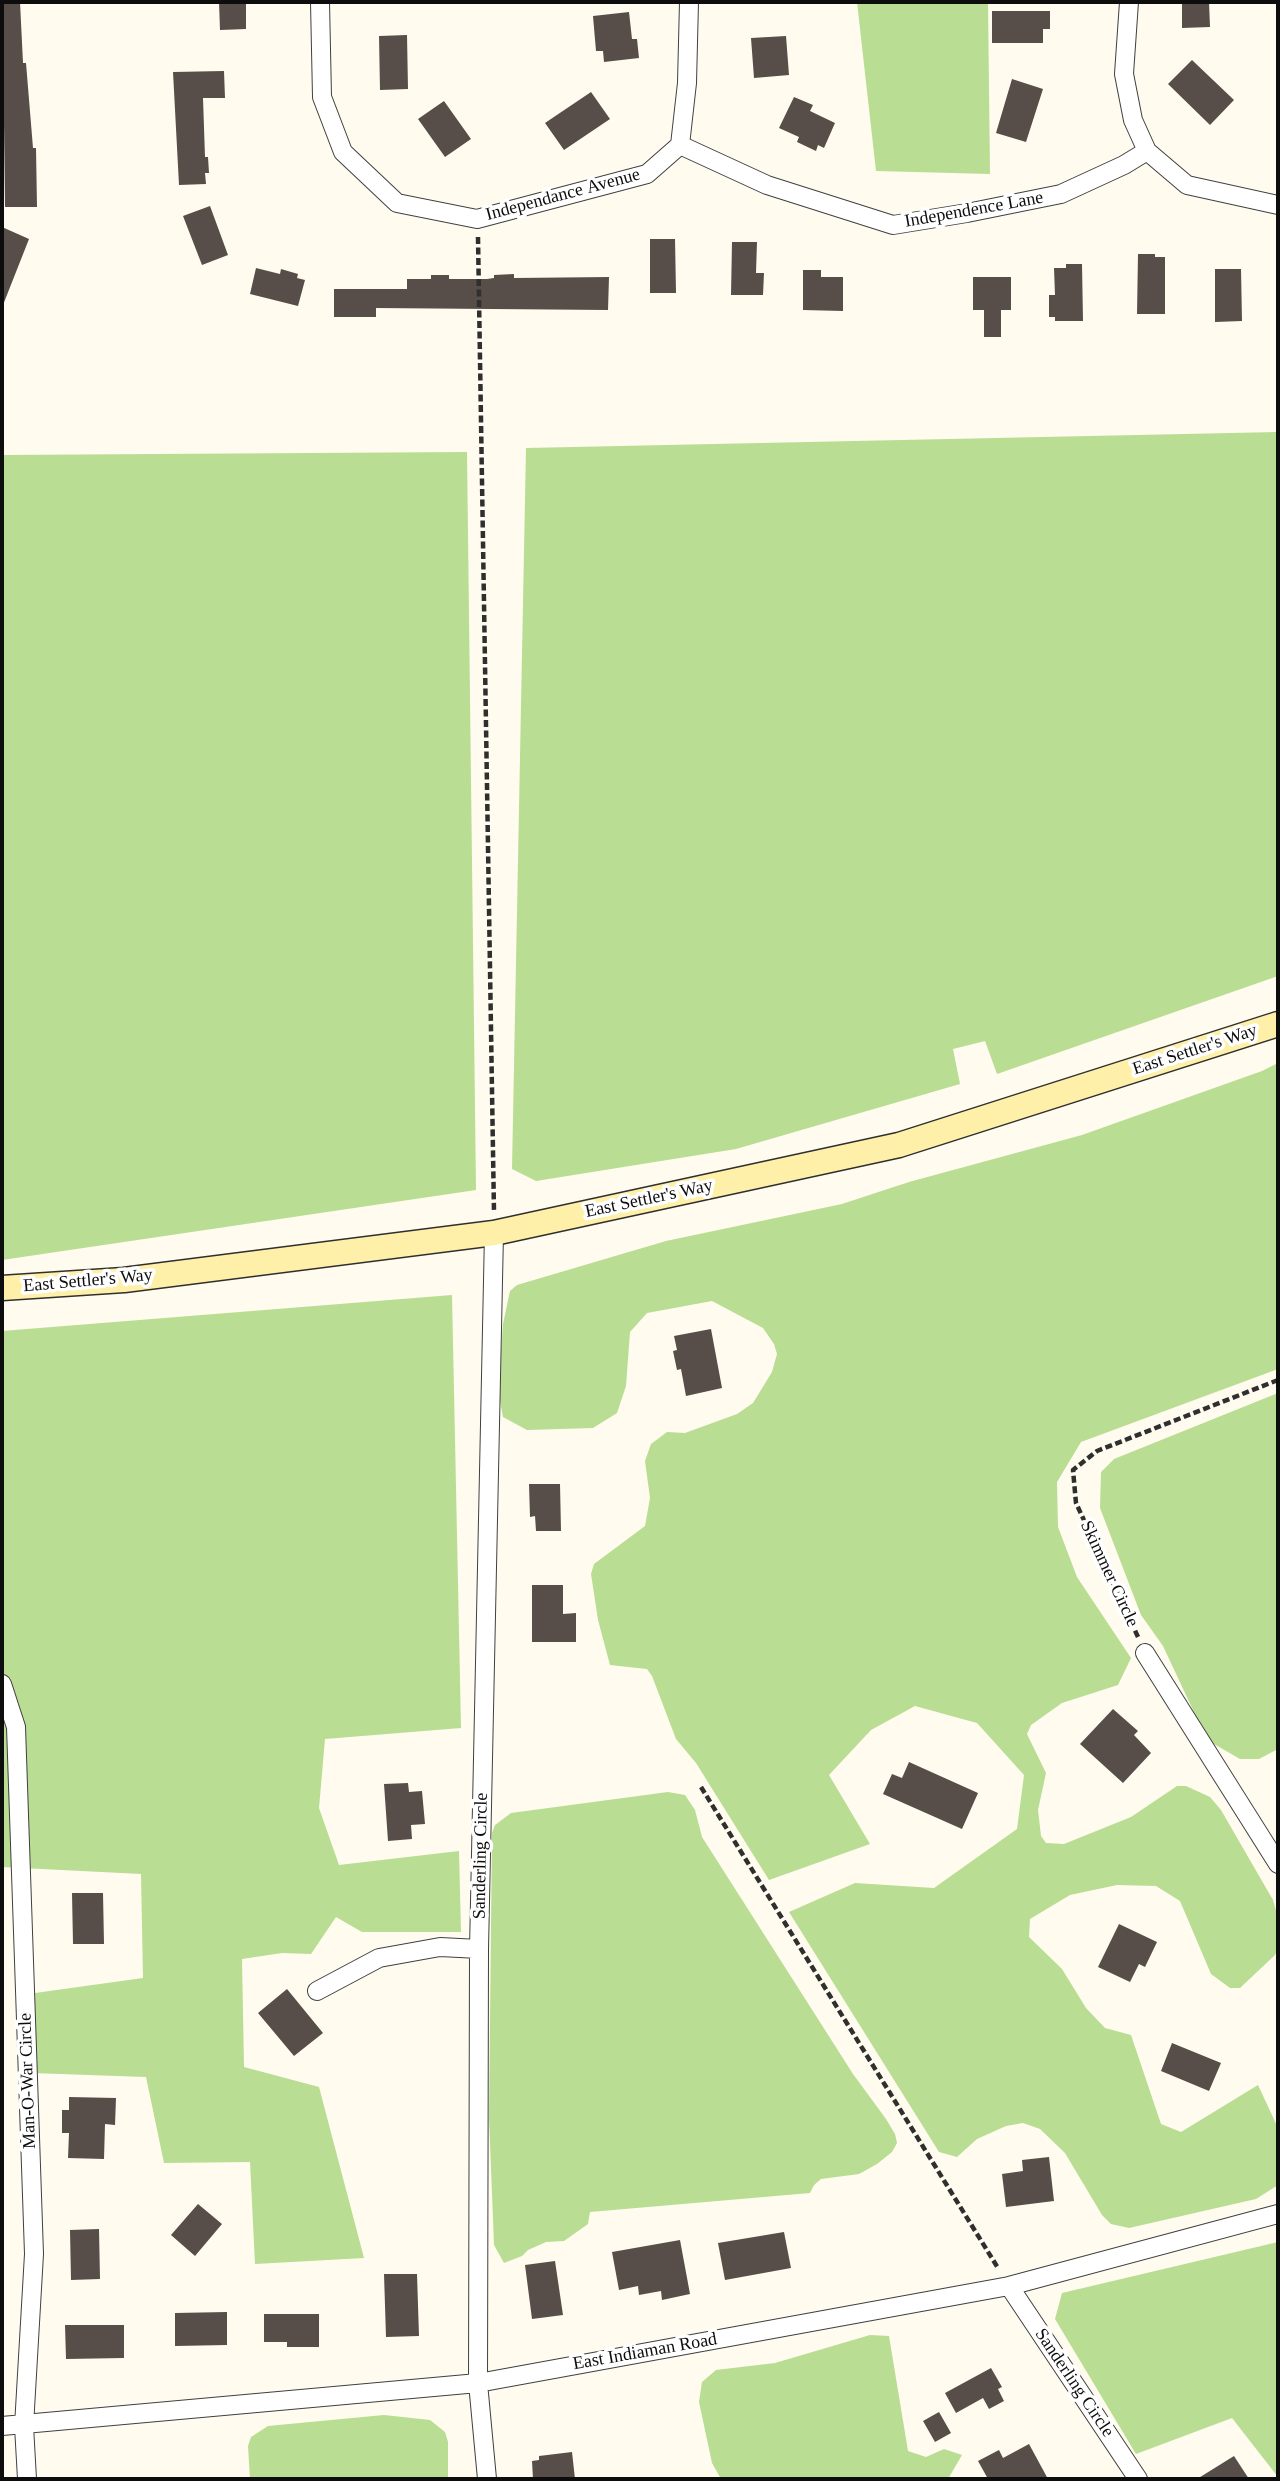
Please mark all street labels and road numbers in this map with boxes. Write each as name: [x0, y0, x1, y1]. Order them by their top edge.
street label: Independance Avenue: [483, 164, 643, 226]
street label: Independence Lane: [903, 187, 1045, 233]
street label: East Settler's Way: [1130, 1020, 1260, 1080]
street label: East Settler's Way: [583, 1175, 715, 1223]
street label: East Settler's Way: [22, 1265, 154, 1297]
street label: Skimmer Circle: [1075, 1518, 1143, 1630]
street label: Sanderling Circle: [469, 1793, 493, 1919]
street label: Man-O-War Circle: [15, 2013, 41, 2149]
street label: Sanderling Circle: [1030, 2325, 1118, 2441]
street label: East Indiaman Road: [571, 2329, 719, 2375]

